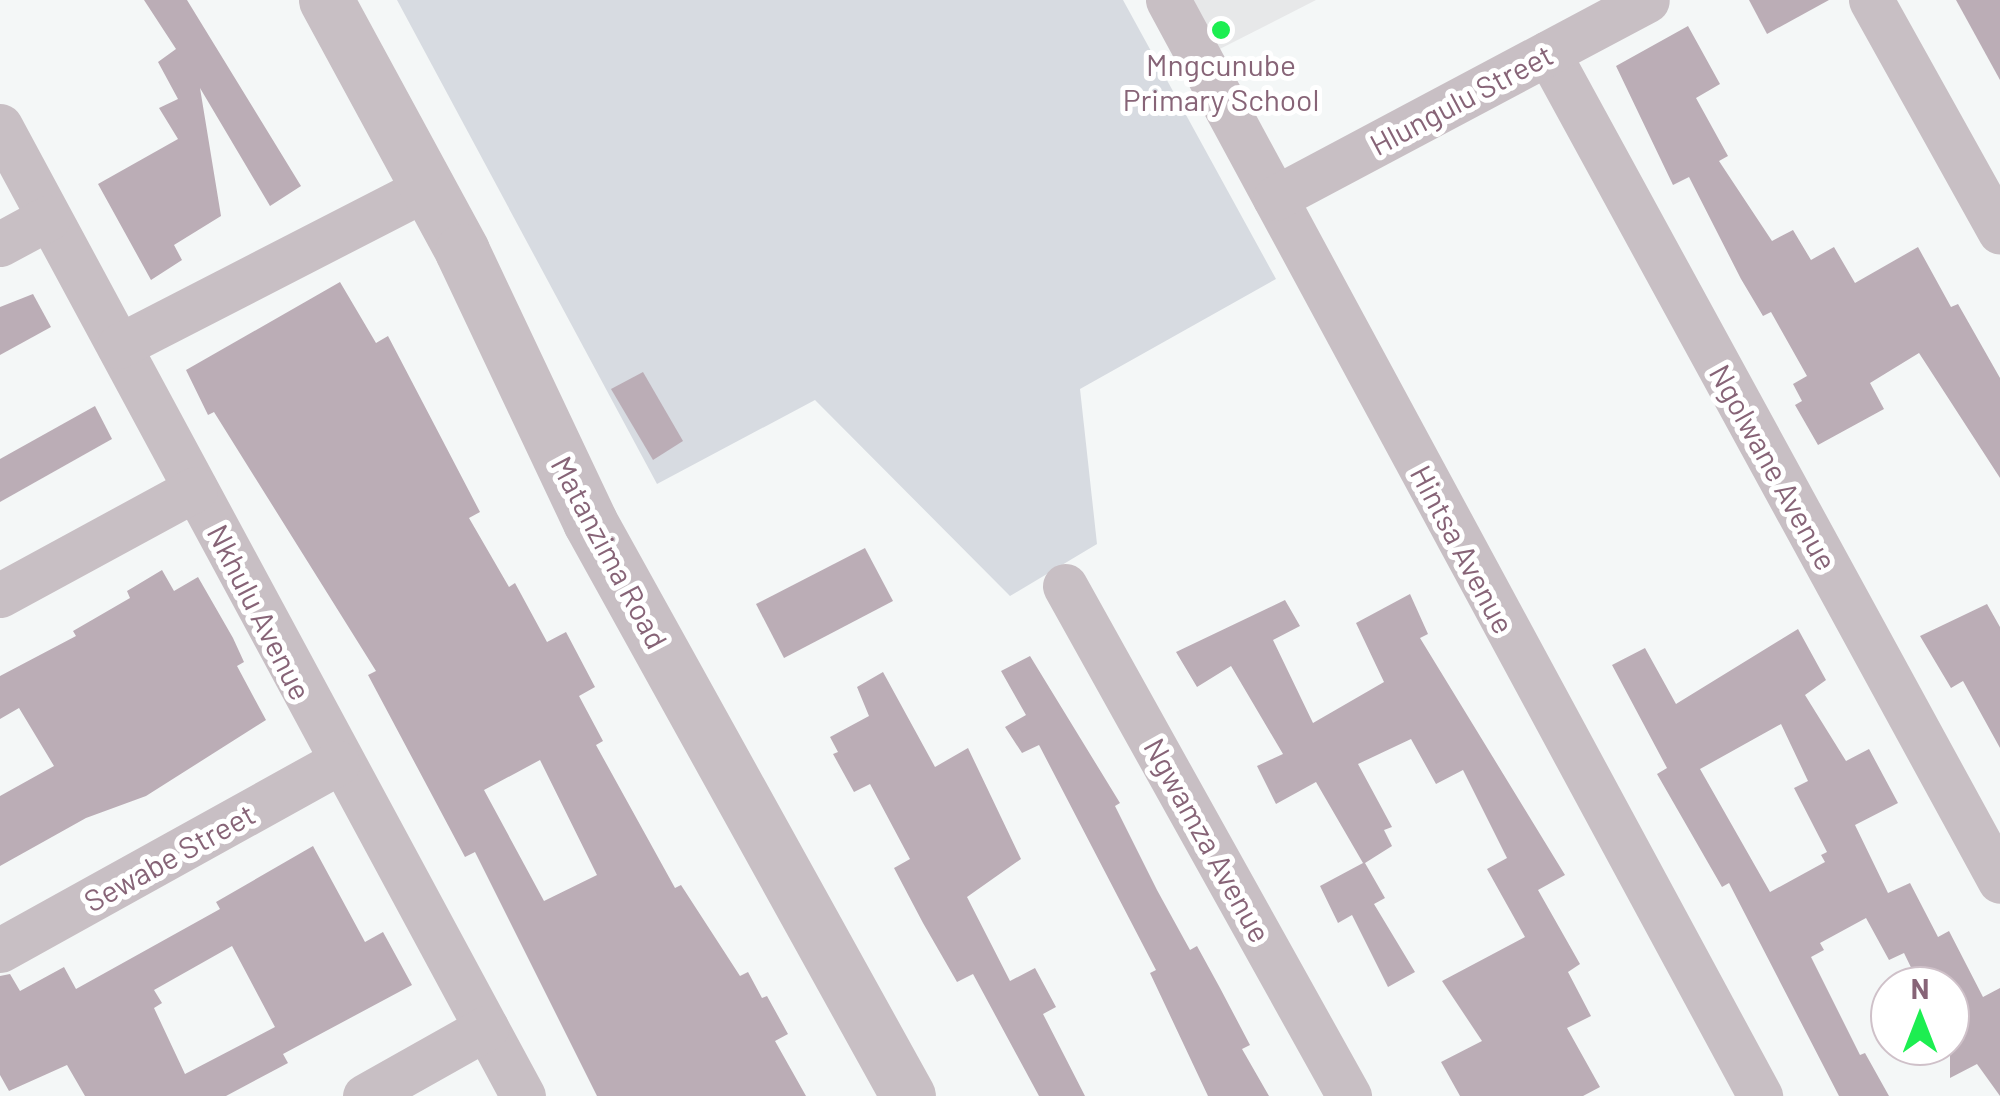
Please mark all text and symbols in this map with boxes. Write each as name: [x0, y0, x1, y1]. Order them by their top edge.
marker: Mngcunube Primary School: [1210, 19, 1232, 41]
street label: Hlungulu Street: [1363, 36, 1559, 162]
place label: Mngcunube Primary School: [1123, 46, 1319, 116]
street label: Ngolwane Avenue: [1703, 358, 1845, 576]
street label: Matanzima Road: [544, 450, 676, 654]
street label: Hintsa Avenue: [1404, 459, 1522, 639]
street label: Nkhulu Avenue: [200, 518, 320, 706]
street label: Ngwamza Avenue: [1137, 732, 1279, 948]
street label: Sewabe Street: [77, 795, 261, 919]
north arrow: [1870, 966, 1970, 1066]
text: N: [1911, 971, 1929, 1005]

